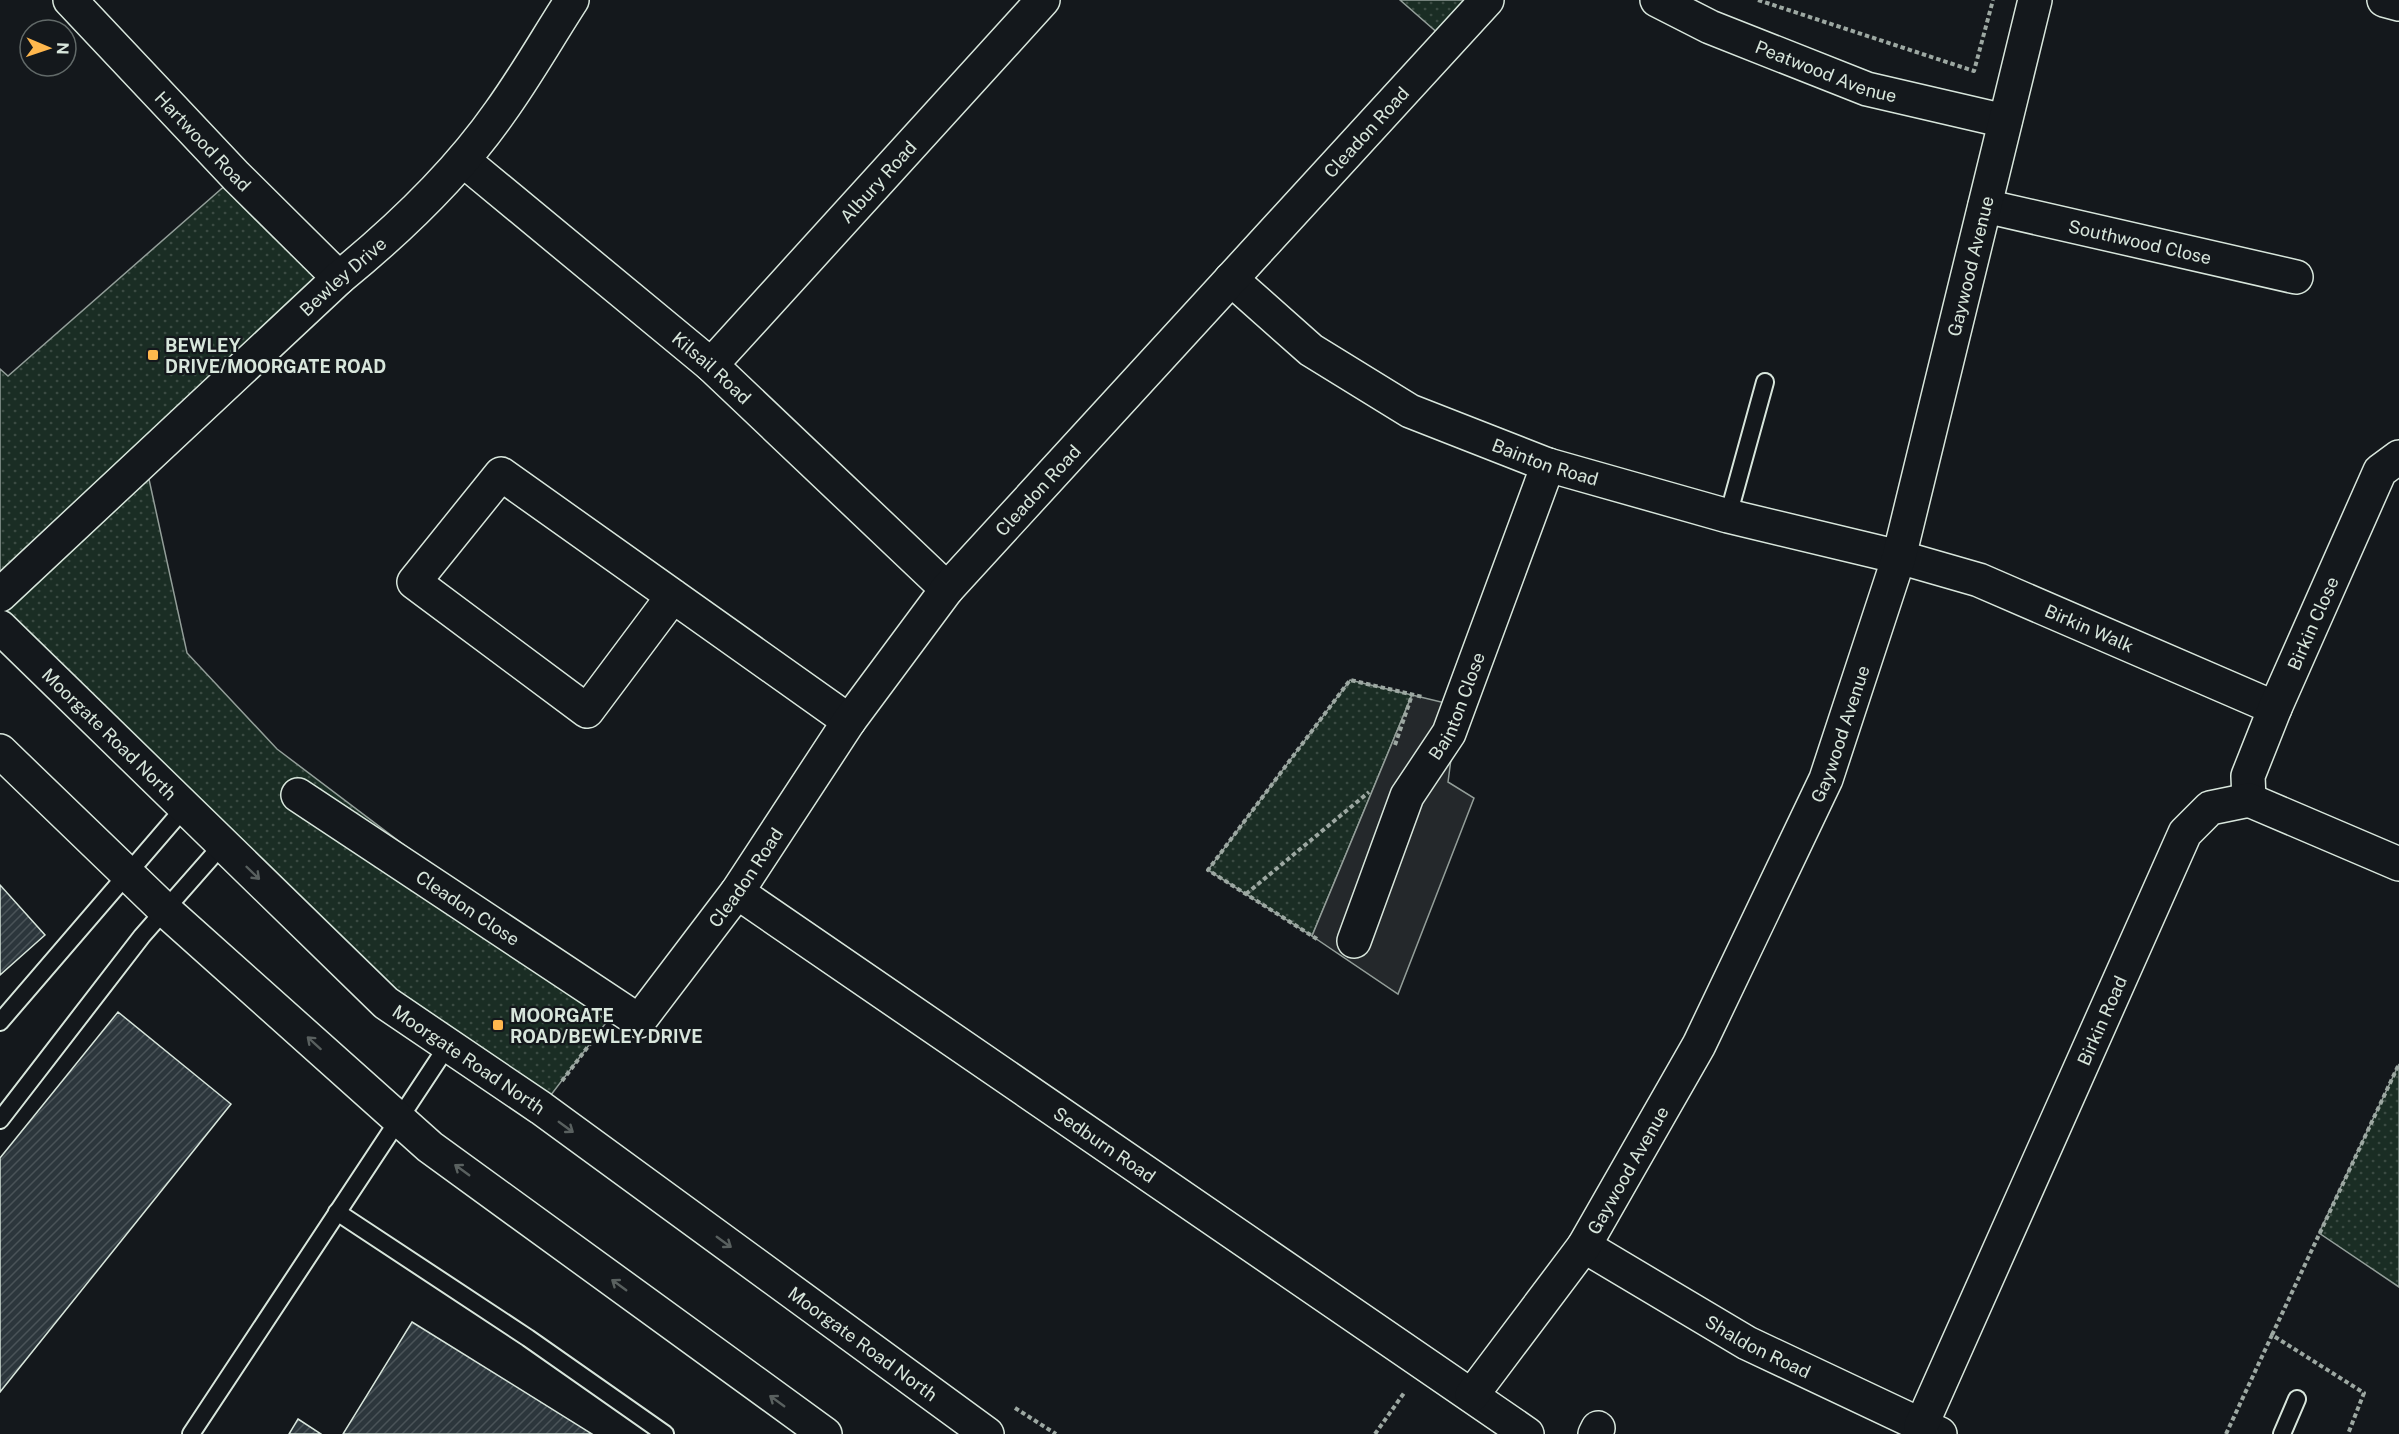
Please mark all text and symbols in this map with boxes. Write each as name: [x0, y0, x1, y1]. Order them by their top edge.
north arrow: [18, 18, 78, 78]
street label: Peatwood Avenue: [1753, 36, 1899, 106]
text: N: [53, 42, 72, 55]
street label: Cleadon Road: [1319, 82, 1413, 182]
street label: Hartwood Road: [151, 87, 255, 195]
street label: Albury Road: [835, 136, 920, 227]
street label: Gaywood Avenue: [1943, 194, 1997, 338]
street label: Southwood Close: [2067, 215, 2214, 268]
street label: Bewley Drive: [295, 232, 390, 320]
street label: Kilsail Road: [668, 327, 755, 408]
place label: BEWLEY DRIVE/MOORGATE ROAD: [165, 335, 386, 377]
marker: BEWLEY DRIVE/MOORGATE ROAD: [146, 348, 160, 362]
street label: Bainton Road: [1489, 434, 1601, 489]
street label: Cleadon Road: [991, 440, 1085, 540]
street label: Birkin Close: [2283, 573, 2342, 673]
street label: Birkin Walk: [2042, 599, 2137, 656]
street label: Bainton Close: [1424, 649, 1488, 764]
street label: Gaywood Avenue: [1806, 662, 1873, 806]
street label: Moorgate Road North: [38, 664, 181, 804]
street label: Cleadon Road: [704, 824, 787, 931]
one-way arrow: [245, 866, 260, 881]
street label: Cleadon Close: [412, 866, 524, 950]
street label: Birkin Road: [2072, 972, 2131, 1068]
street label: Moorgate Road North: [389, 1000, 549, 1118]
place label: MOORGATE ROAD/BEWLEY DRIVE: [510, 1005, 703, 1047]
marker: MOORGATE ROAD/BEWLEY DRIVE: [491, 1018, 505, 1032]
one-way arrow: [307, 1036, 322, 1050]
street label: Sedburn Road: [1050, 1102, 1160, 1187]
street label: Gaywood Avenue: [1583, 1102, 1672, 1238]
one-way arrow: [558, 1121, 574, 1133]
one-way arrow: [454, 1164, 470, 1177]
one-way arrow: [715, 1236, 731, 1248]
one-way arrow: [612, 1279, 628, 1292]
street label: Moorgate Road North: [784, 1282, 942, 1405]
street label: Shaldon Road: [1702, 1310, 1814, 1382]
one-way arrow: [769, 1394, 785, 1407]

